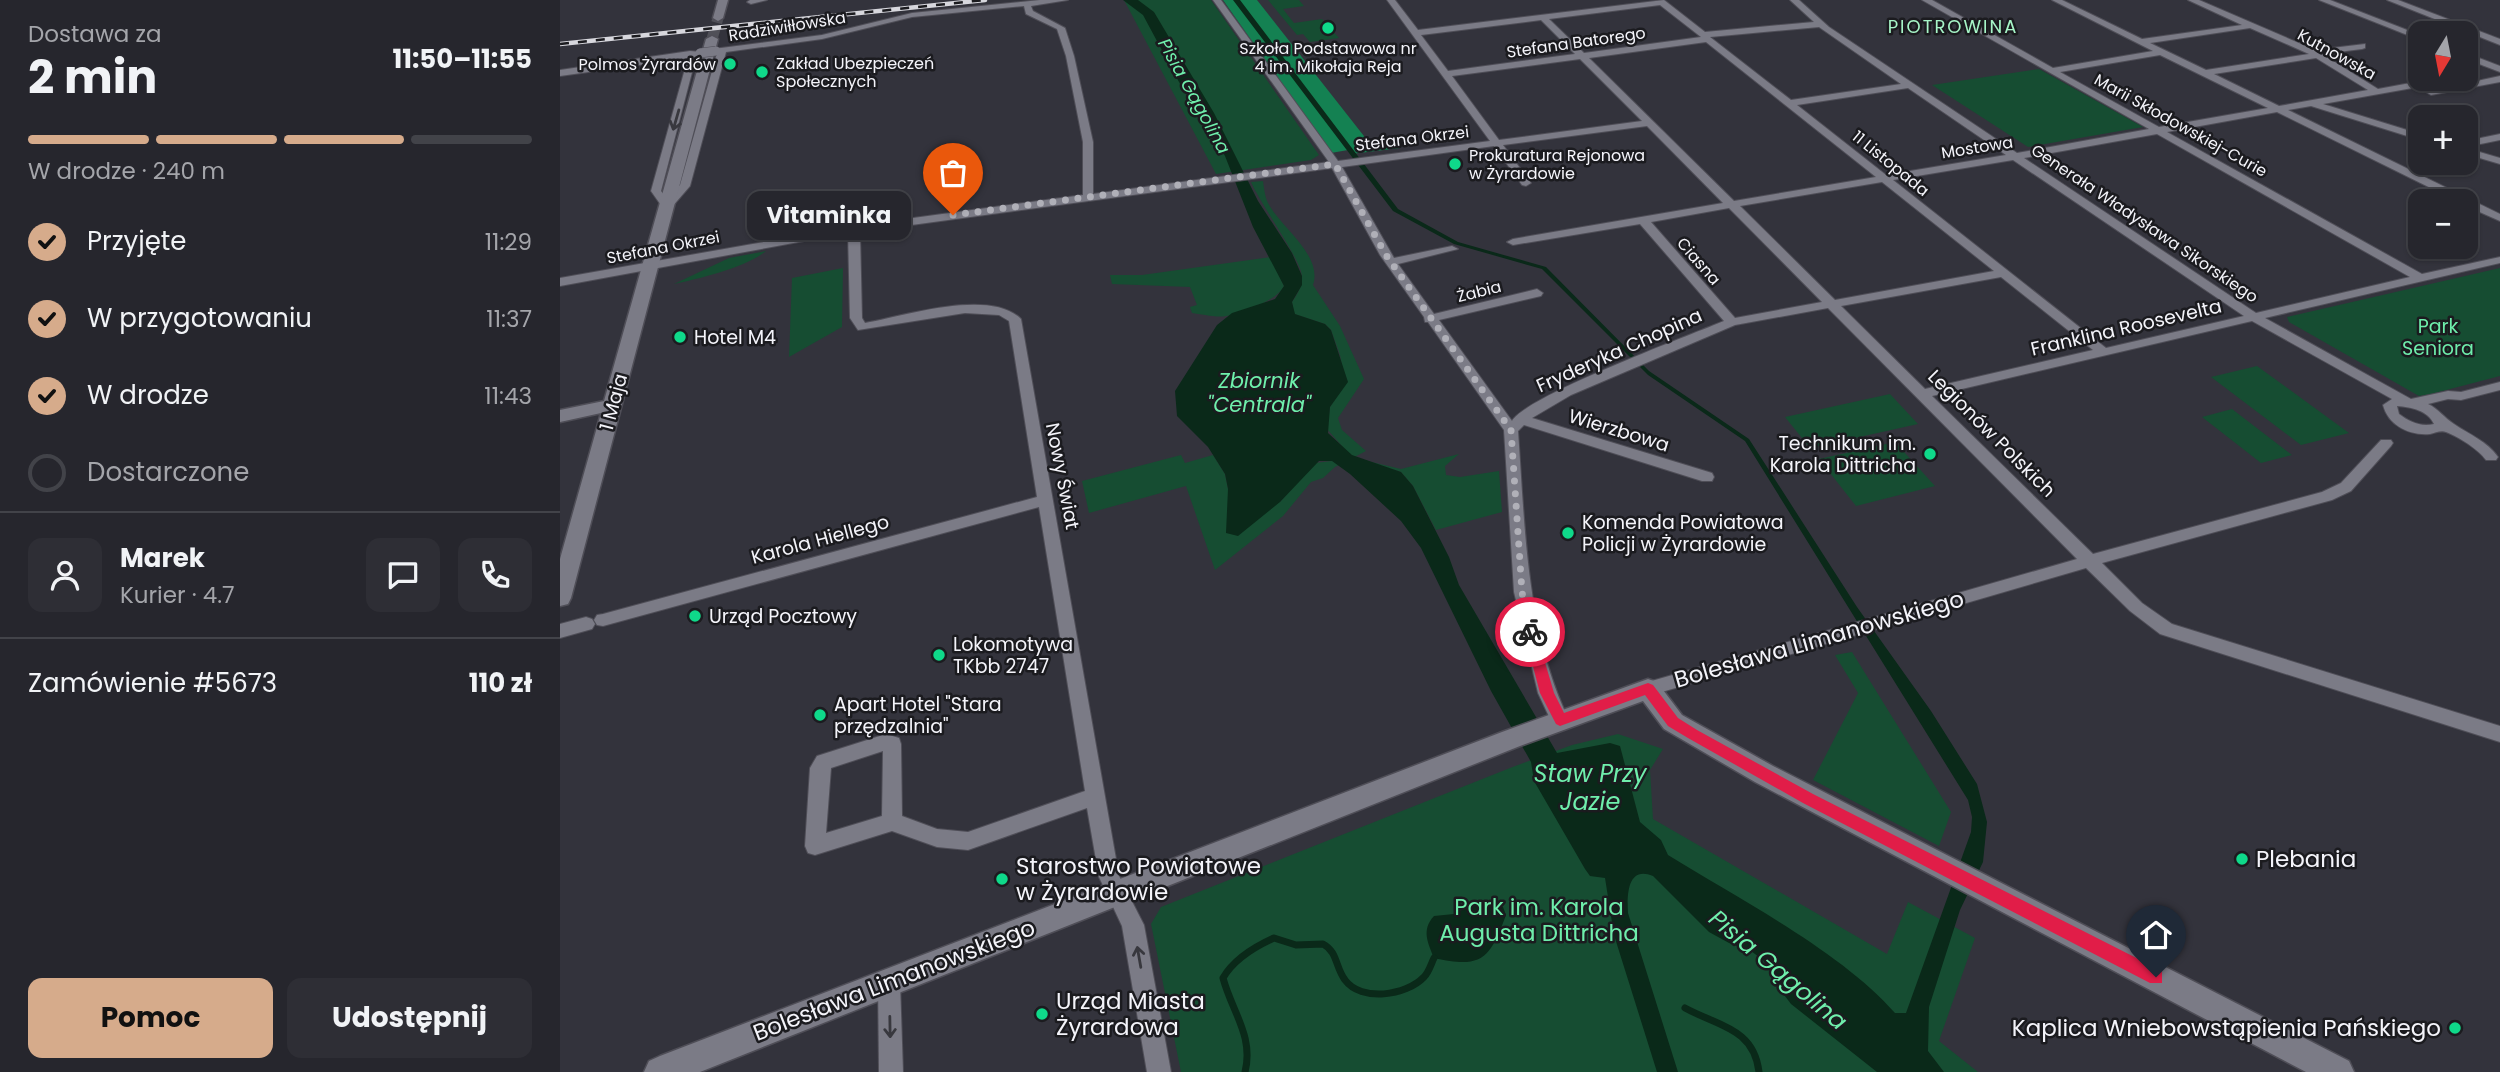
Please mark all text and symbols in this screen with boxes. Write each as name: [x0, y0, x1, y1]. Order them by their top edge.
street label: Radziwiłłowska: [727, 6, 847, 47]
district label: PIOTROWINA: [1888, 14, 2018, 39]
text: Dostawa za: [28, 18, 161, 50]
marker: Szkoła Podstawowa nr 4 im. Mikołaja Reja: [1320, 20, 1336, 36]
street label: Stefana Batorego: [1505, 21, 1647, 64]
north arrow: [2408, 21, 2478, 91]
map controls: [2408, 21, 2478, 259]
street label: Kutnowska: [2293, 23, 2380, 86]
water label: Pisia Gągolina: [1152, 33, 1237, 158]
place label: Szkoła Podstawowa nr 4 im. Mikołaja Reja: [1239, 37, 1417, 78]
text: 11:50–11:55: [392, 41, 532, 77]
text: 2 min: [28, 45, 157, 109]
place label: Zakład Ubezpieczeń Społecznych: [776, 52, 934, 93]
place label: Polmos Żyrardów: [579, 53, 716, 76]
marker: Polmos Żyrardów: [722, 56, 738, 72]
marker: Zakład Ubezpieczeń Społecznych: [754, 64, 770, 80]
street label: Marii Skłodowskiej-Curie: [2090, 68, 2271, 183]
button: +: [2408, 105, 2478, 175]
one-way arrow: [669, 108, 682, 131]
street label: Stefana Okrzei: [1354, 120, 1470, 157]
street label: 11 Listopada: [1847, 125, 1934, 202]
street label: Mostowa: [1940, 130, 2015, 165]
street label: Generała Władysława Sikorskiego: [2027, 139, 2263, 308]
pin: [923, 143, 983, 215]
place label: Prokuratura Rejonowa w Żyrardowie: [1469, 144, 1645, 185]
icon: bag: [934, 154, 972, 192]
text: W drodze · 240 m: [28, 155, 225, 187]
marker: Prokuratura Rejonowa w Żyrardowie: [1447, 156, 1463, 172]
button: −: [2408, 189, 2478, 259]
callout: Vitaminka: [747, 190, 911, 240]
text: Vitaminka: [766, 199, 892, 231]
icon: check: [28, 223, 66, 261]
text: Przyjęte: [87, 223, 186, 259]
street label: Stefana Okrzei: [605, 225, 721, 270]
text: 11:29: [485, 226, 532, 258]
street label: Ciasna: [1671, 232, 1726, 290]
street label: Żabia: [1454, 275, 1504, 308]
street label: Franklina Roosevelta: [2028, 292, 2224, 363]
icon: check: [28, 300, 66, 338]
text: W przygotowaniu: [87, 300, 312, 336]
street label: Fryderyka Chopina: [1532, 302, 1706, 399]
text: 11:37: [486, 303, 532, 335]
park label: Park Seniora: [2402, 313, 2474, 362]
place label: Hotel M4: [694, 324, 776, 351]
marker: Hotel M4: [672, 329, 688, 345]
street label: Legionów Polskich: [1922, 364, 2061, 503]
water label: Zbiornik "Centrala": [1207, 366, 1313, 419]
street label: 1 Maja: [593, 371, 634, 434]
icon: check: [28, 377, 66, 415]
text: W drodze: [87, 377, 209, 413]
text: 11:43: [484, 380, 532, 412]
street label: Wierzbowa: [1565, 402, 1673, 459]
street label: Nowy Świat: [1039, 420, 1086, 532]
place label: Technikum im. Karola Dittricha: [1770, 430, 1916, 479]
marker: Technikum im. Karola Dittricha: [1922, 446, 1938, 462]
text: Dostarczone: [87, 454, 249, 490]
street label: Karola Hiellego: [748, 508, 892, 571]
place label: Komenda Powiatowa Policji w Żyrardowie: [1582, 509, 1784, 558]
marker: Komenda Powiatowa Policji w Żyrardowie: [1560, 525, 1576, 541]
button: person: [28, 538, 102, 612]
button: chat: [366, 538, 440, 612]
button: phone: [458, 538, 532, 612]
text: Marek: [120, 540, 205, 576]
text: Kurier · 4.7: [120, 579, 235, 611]
street label: Bolesława Limanowskiego: [1670, 582, 1968, 696]
courier: [1495, 597, 1565, 667]
place label: Urząd Pocztowy: [709, 603, 857, 630]
marker: Urząd Pocztowy: [687, 608, 703, 624]
icon: bike: [1511, 613, 1549, 651]
place label: Lokomotywa TKbb 2747: [953, 631, 1073, 680]
marker: Lokomotywa TKbb 2747: [931, 647, 947, 663]
text: Zamówienie #5673: [28, 665, 277, 701]
text: 110 zł: [469, 665, 532, 701]
place label: Apart Hotel "Stara przędzalnia": [834, 691, 1002, 740]
marker: Apart Hotel "Stara przędzalnia": [812, 707, 828, 723]
water label: Staw Przy Jazie: [1533, 757, 1648, 818]
place label: Plebania: [2256, 843, 2356, 875]
place label: Starostwo Powiatowe w Żyrardowie: [1016, 850, 1261, 908]
marker: Plebania: [2234, 851, 2250, 867]
marker: Starostwo Powiatowe w Żyrardowie: [994, 871, 1010, 887]
park label: Park im. Karola Augusta Dittricha: [1439, 891, 1639, 949]
water label: Pisia Gągolina: [1702, 902, 1855, 1037]
pin: [2126, 905, 2186, 977]
street label: Bolesława Limanowskiego: [748, 911, 1040, 1049]
icon: home: [2137, 916, 2175, 954]
one-way arrow: [1132, 946, 1145, 968]
button: Pomoc: [28, 978, 273, 1058]
button: Udostępnij: [287, 978, 532, 1058]
place label: Urząd Miasta Żyrardowa: [1056, 985, 1205, 1043]
marker: Urząd Miasta Żyrardowa: [1034, 1006, 1050, 1022]
place label: Kaplica Wniebowstąpienia Pańskiego: [2012, 1012, 2441, 1044]
one-way arrow: [883, 1015, 897, 1038]
marker: Kaplica Wniebowstąpienia Pańskiego: [2447, 1020, 2463, 1036]

